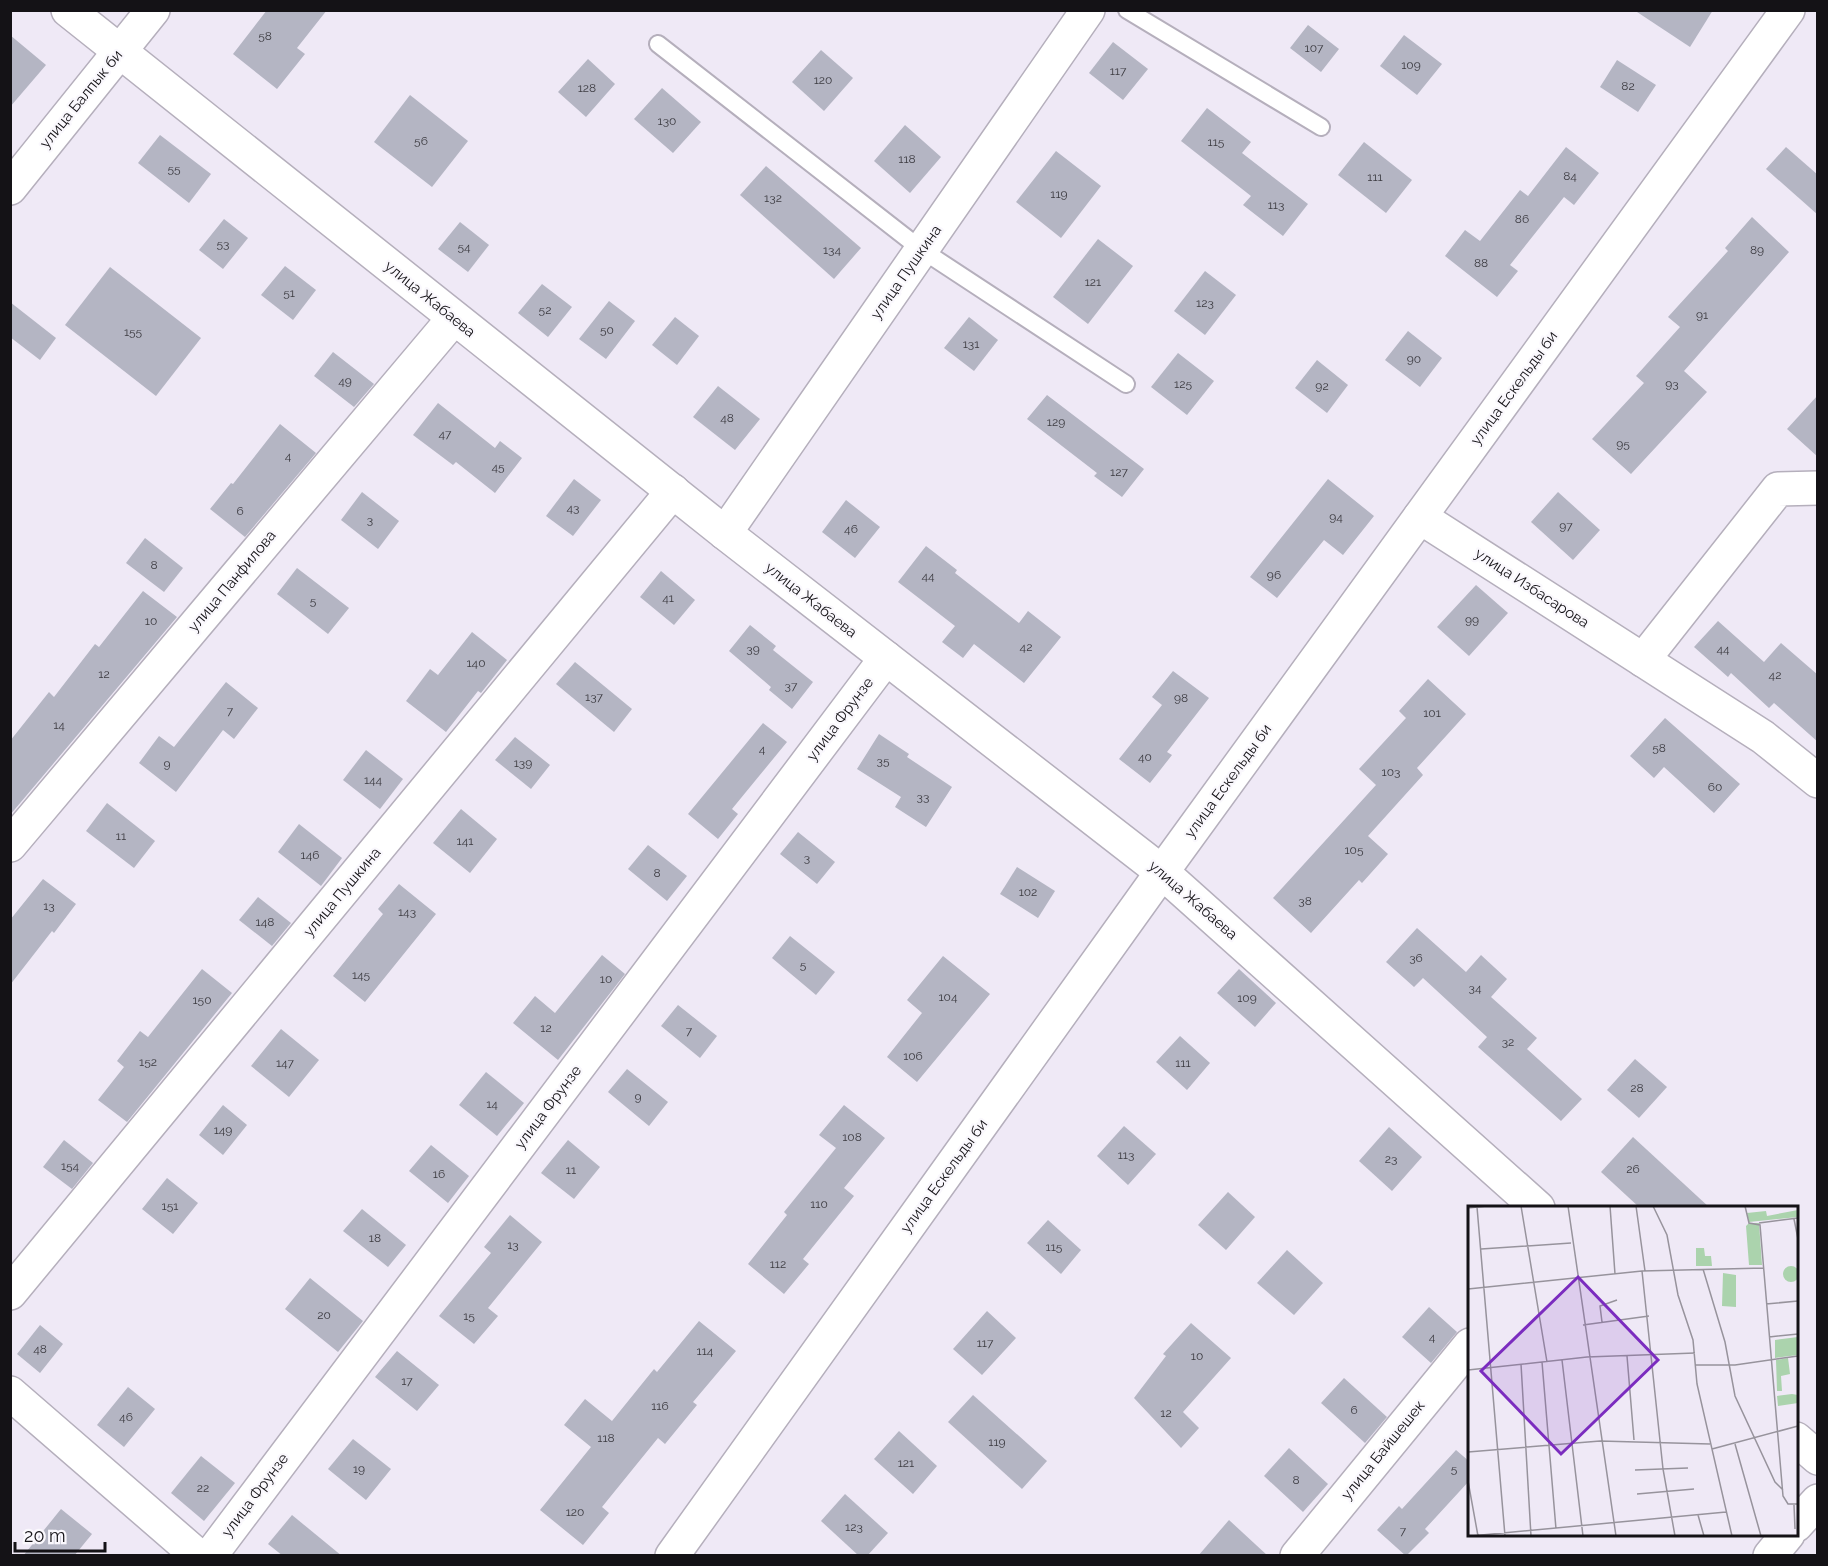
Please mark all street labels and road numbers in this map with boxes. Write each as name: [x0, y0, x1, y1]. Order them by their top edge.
street label: улица Балпык би: [36, 46, 126, 152]
street label: улица Пушкина: [867, 221, 945, 323]
street label: улица Жабаева: [381, 257, 479, 341]
street label: улица Ескельды би: [1467, 328, 1561, 448]
street label: улица Панфилова: [184, 527, 280, 635]
street label: улица Избасарова: [1471, 544, 1593, 632]
street label: улица Жабаева: [762, 559, 860, 641]
street label: улица Фрунзе: [803, 674, 877, 764]
street label: улица Ескельды би: [1181, 721, 1275, 841]
street label: улица Пушкина: [300, 844, 384, 940]
street label: улица Жабаева: [1145, 857, 1241, 943]
street label: улица Фрунзе: [511, 1062, 585, 1152]
street label: улица Ескельды би: [897, 1116, 991, 1236]
street label: улица Байшешек: [1337, 1397, 1429, 1503]
street label: улица Фрунзе: [218, 1450, 292, 1540]

